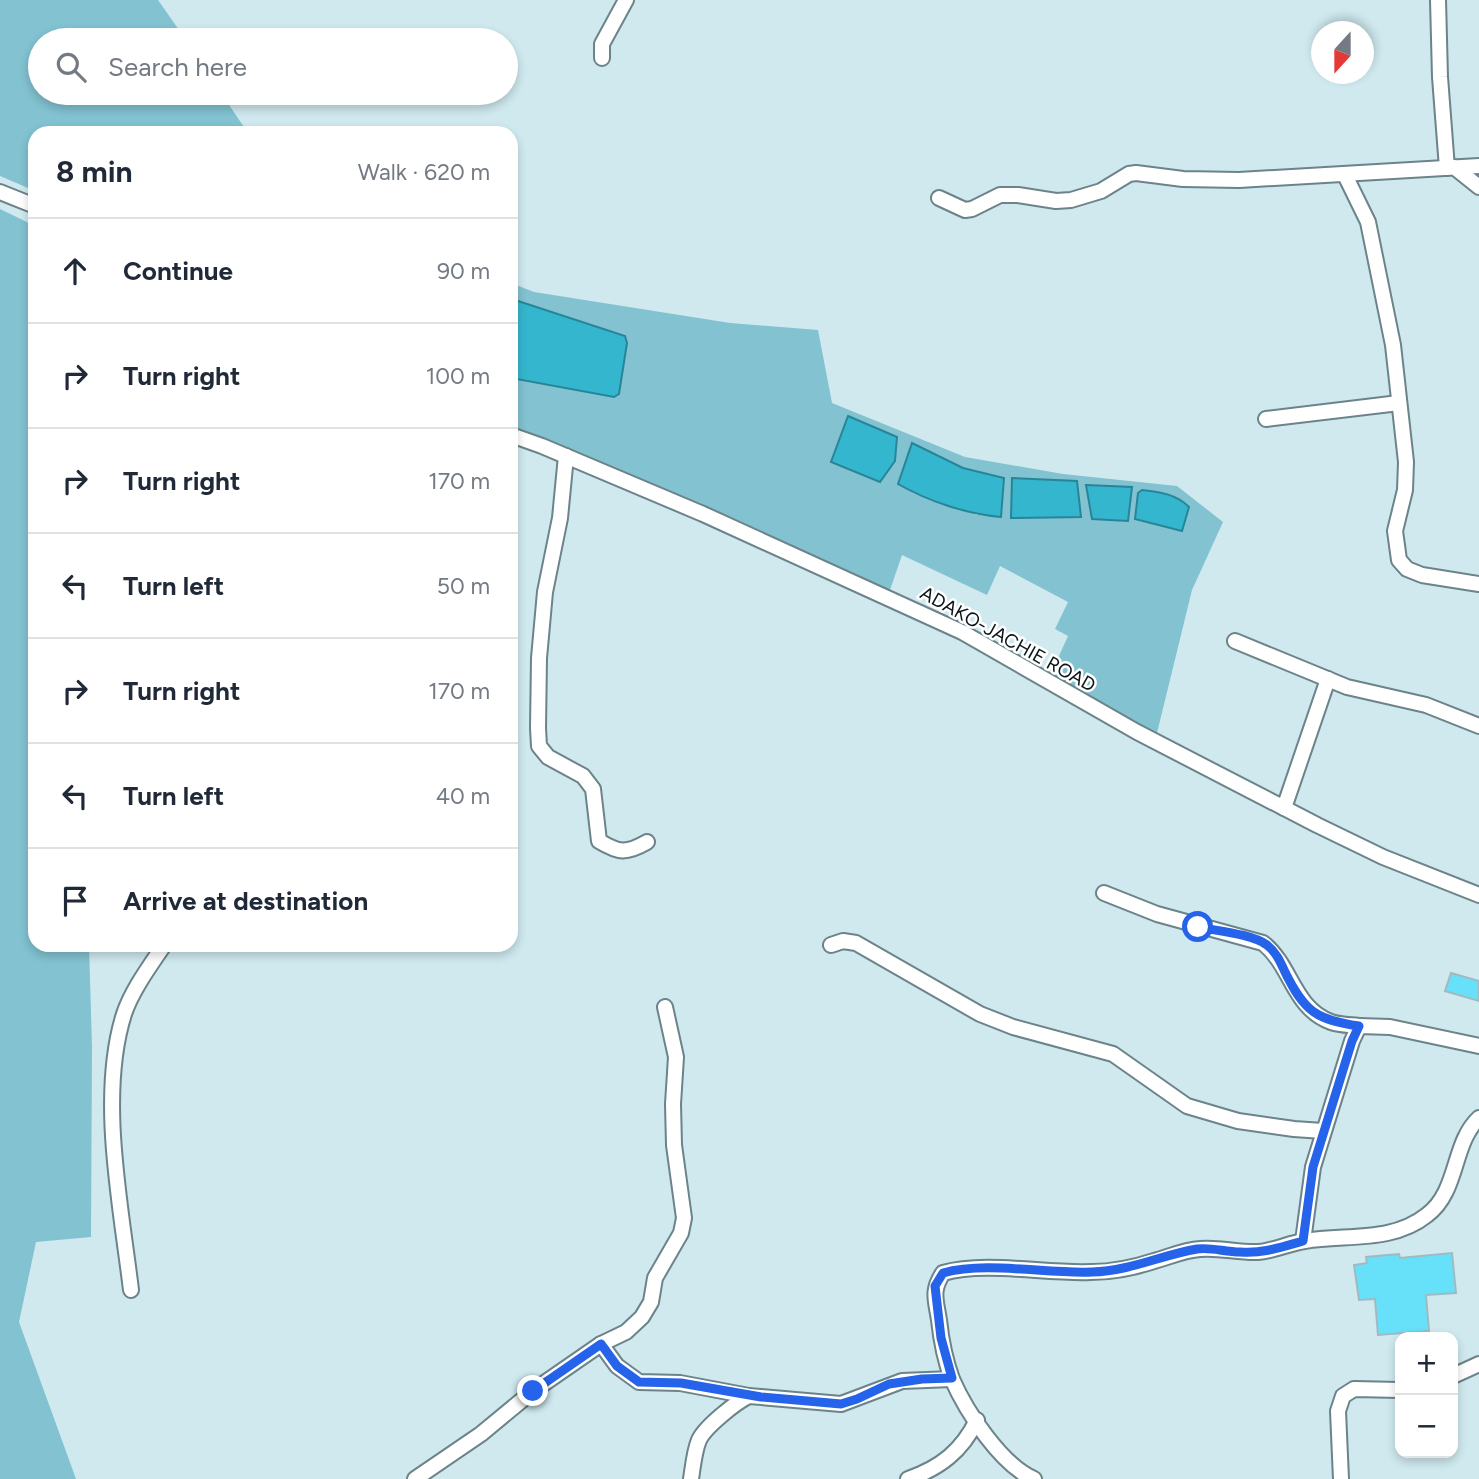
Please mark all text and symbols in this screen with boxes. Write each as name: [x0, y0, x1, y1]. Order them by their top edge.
north arrow: [1311, 21, 1374, 84]
search box: [28, 28, 518, 105]
icon: search: [52, 48, 90, 86]
text: Search here: [108, 51, 247, 83]
text: 8 min: [56, 153, 133, 190]
text: Walk · 620 m: [358, 158, 490, 186]
icon: ahead: [56, 252, 94, 290]
text: Continue: [123, 255, 233, 287]
text: 90 m: [437, 257, 490, 285]
icon: right: [56, 357, 94, 395]
text: Turn right: [123, 360, 240, 392]
text: 100 m: [426, 362, 490, 390]
icon: right: [56, 462, 94, 500]
text: Turn right: [123, 465, 240, 497]
text: 170 m: [428, 467, 490, 495]
icon: left: [56, 567, 94, 605]
text: Turn left: [123, 570, 224, 602]
text: 50 m: [437, 572, 490, 600]
street label: ADAKO-JACHIE ROAD: [916, 581, 1100, 697]
icon: right: [56, 672, 94, 710]
text: Turn right: [123, 675, 240, 707]
text: 170 m: [428, 677, 490, 705]
icon: left: [56, 777, 94, 815]
text: Turn left: [123, 780, 224, 812]
text: 40 m: [436, 782, 490, 810]
icon: arrive: [56, 882, 94, 920]
text: Arrive at destination: [123, 885, 368, 917]
route start: [1182, 911, 1213, 942]
map controls: [1395, 1332, 1458, 1458]
button: +: [1395, 1332, 1458, 1395]
route end: [517, 1375, 548, 1406]
button: −: [1395, 1395, 1458, 1458]

